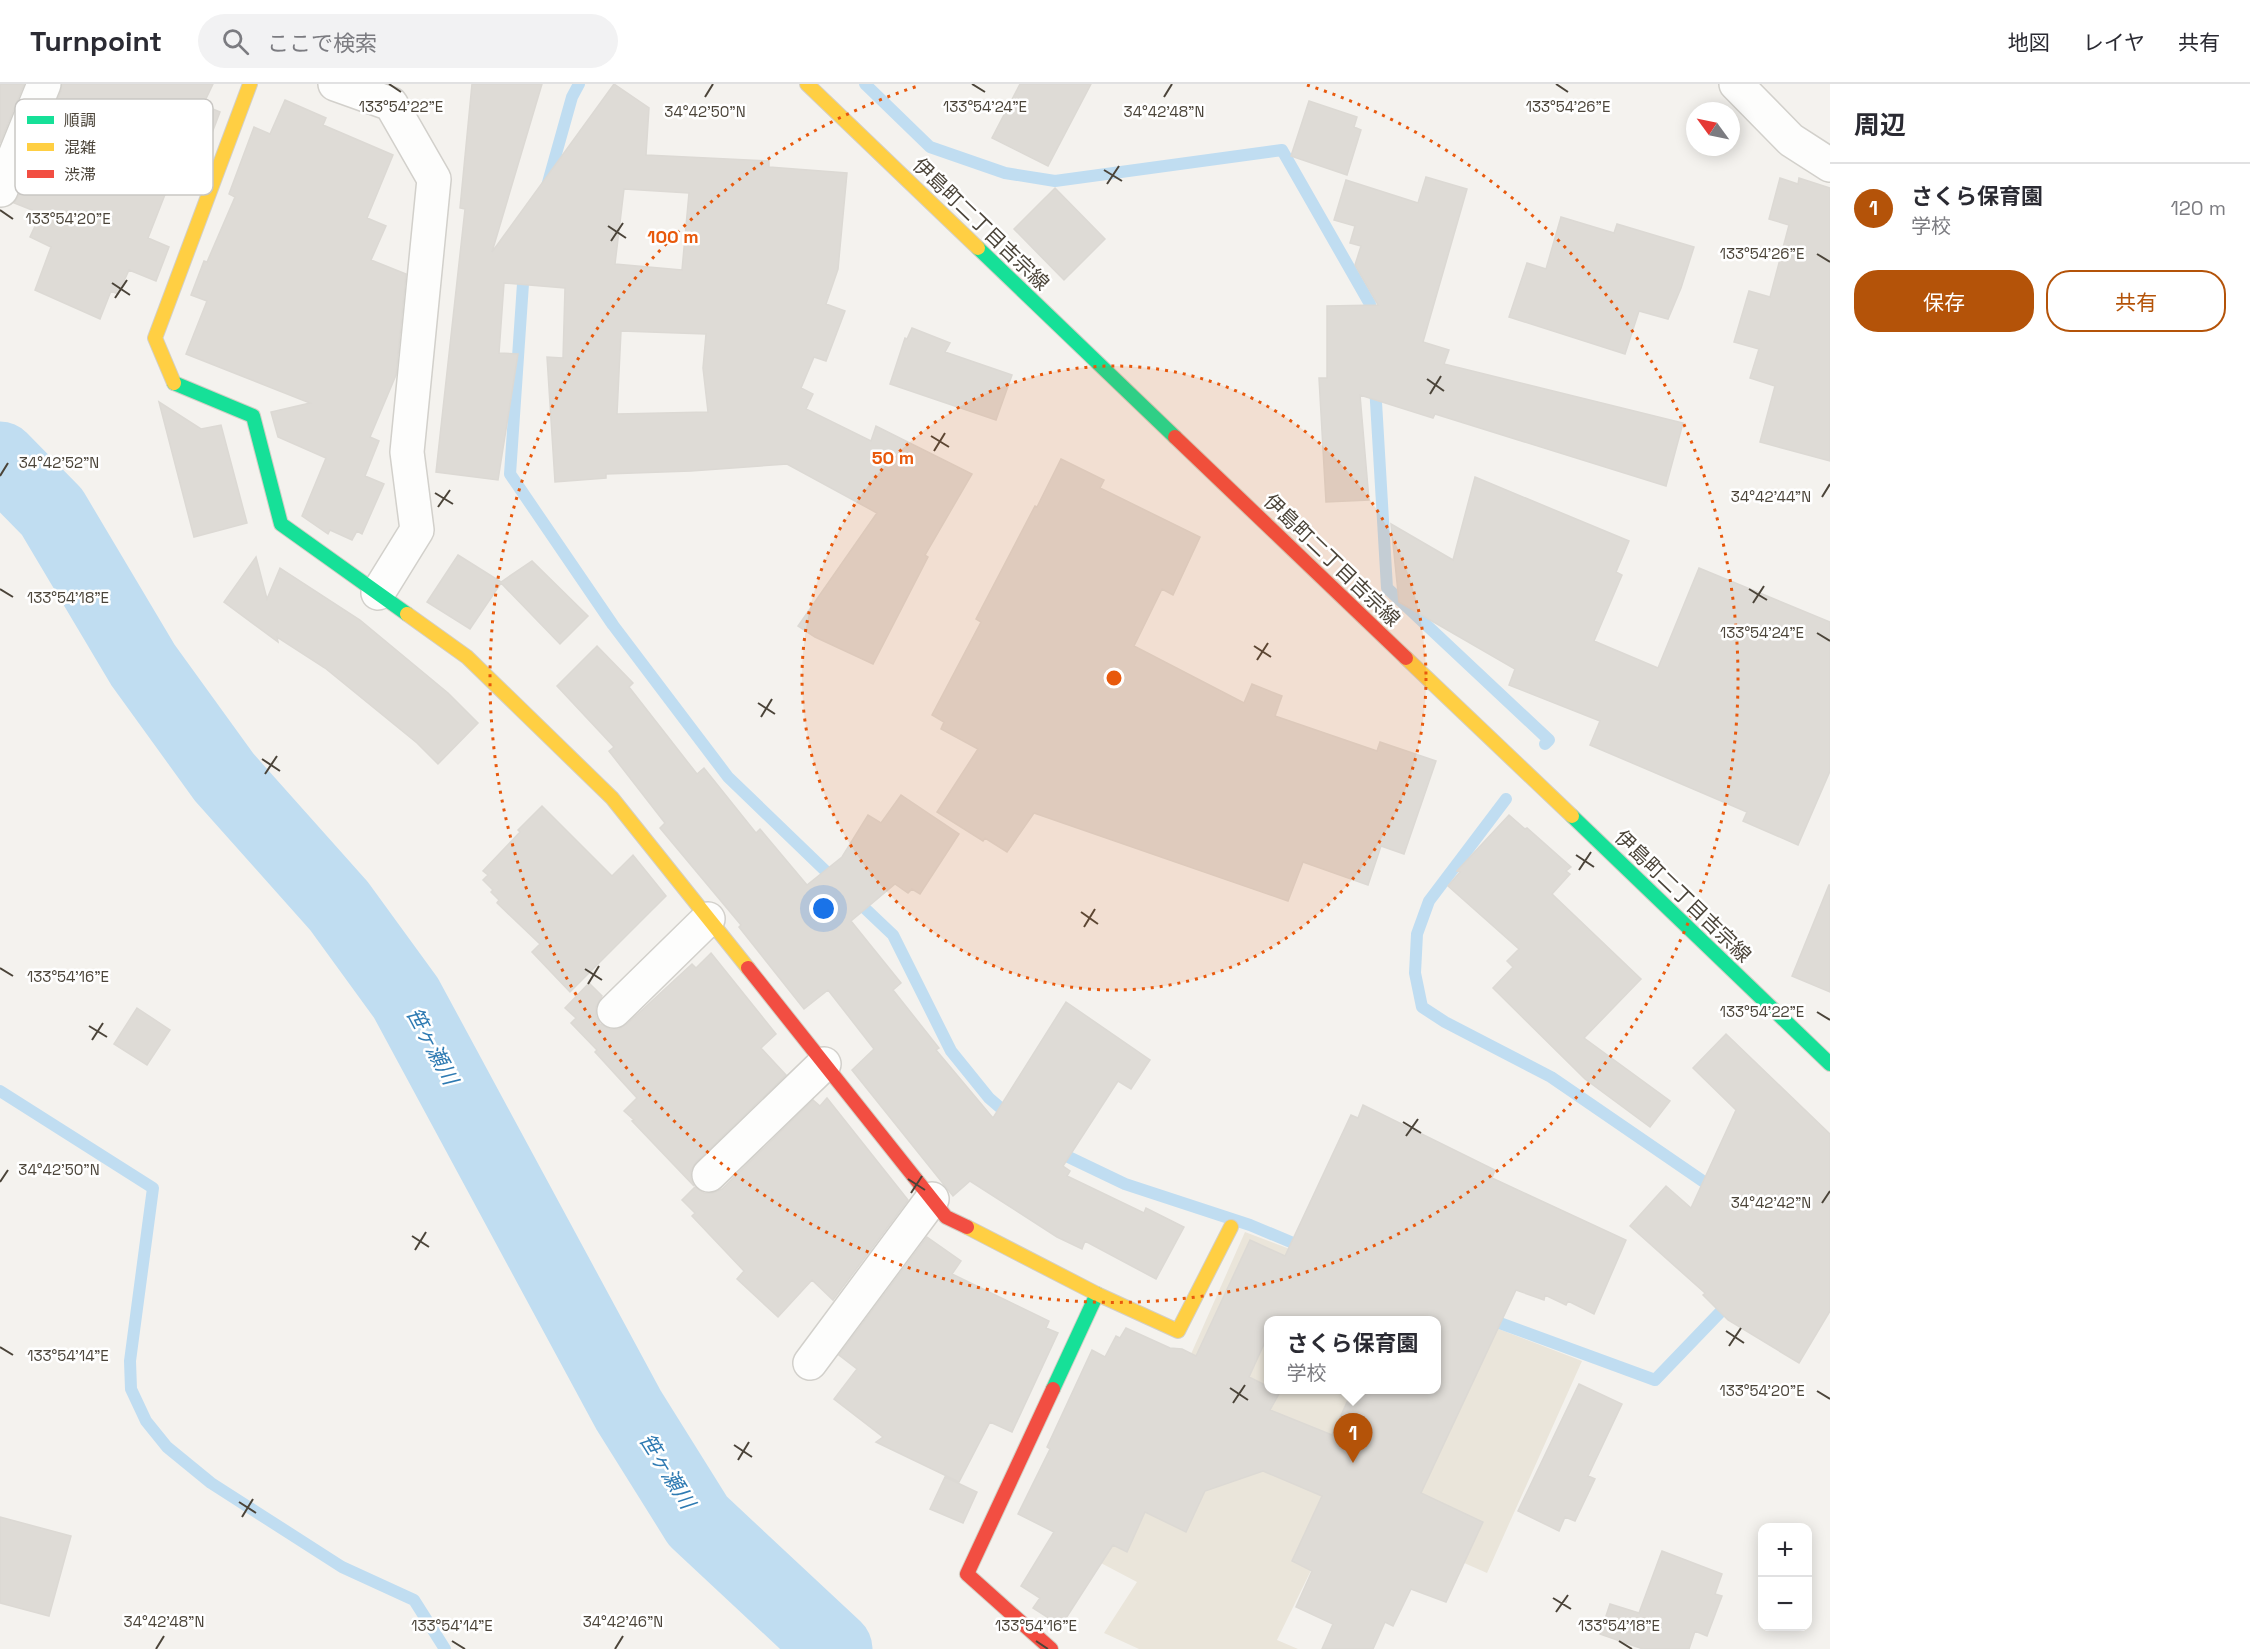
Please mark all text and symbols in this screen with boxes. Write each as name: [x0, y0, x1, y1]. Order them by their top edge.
search box: [198, 14, 618, 68]
text: Turnpoint: [30, 23, 162, 59]
icon: search: [219, 25, 252, 58]
text: ここで検索: [267, 29, 377, 57]
text: 地図: [2008, 29, 2050, 56]
text: レイヤ: [2083, 29, 2145, 56]
text: 共有: [2178, 29, 2220, 56]
text: 133°54'22"E: [359, 97, 443, 116]
text: 133°54'24"E: [943, 97, 1027, 116]
text: 133°54'26"E: [1526, 97, 1610, 116]
legend: [15, 99, 213, 195]
text: 34°42'50"N: [664, 102, 746, 121]
text: 34°42'48"N: [1124, 102, 1204, 121]
north arrow: [1686, 102, 1740, 156]
text: 周辺: [1854, 108, 1906, 142]
text: 順調: [64, 110, 96, 131]
text: 混雑: [64, 137, 96, 158]
street label: 伊島町二丁目吉宗線: [907, 152, 1055, 296]
text: 渋滞: [64, 164, 96, 185]
text: さくら保育園: [1911, 182, 2043, 210]
text: 1: [1869, 195, 1878, 221]
text: 120 m: [2170, 195, 2226, 221]
text: 133°54'20"E: [25, 209, 111, 228]
text: 学校: [1911, 213, 1951, 239]
text: 100 m: [647, 225, 699, 248]
text: 133°54'26"E: [1720, 244, 1804, 263]
button: 保存: [1854, 270, 2034, 332]
button: 共有: [2046, 270, 2226, 332]
text: 50 m: [872, 446, 914, 469]
text: 34°42'52"N: [19, 453, 99, 472]
text: 34°42'44"N: [1731, 487, 1811, 506]
street label: 伊島町二丁目吉宗線: [1258, 488, 1406, 632]
text: 133°54'18"E: [27, 588, 109, 607]
text: 133°54'24"E: [1720, 623, 1804, 642]
centre of rings: [1104, 668, 1124, 688]
street label: 伊島町二丁目吉宗線: [1609, 824, 1757, 968]
your location: [809, 894, 838, 923]
text: 133°54'16"E: [27, 967, 109, 986]
water label: 笹ヶ瀬川: [401, 1002, 465, 1091]
text: 133°54'22"E: [1720, 1002, 1804, 1021]
text: 34°42'50"N: [18, 1160, 100, 1179]
text: 34°42'42"N: [1731, 1193, 1811, 1212]
popup: [1264, 1316, 1441, 1394]
text: さくら保育園: [1286, 1329, 1419, 1357]
text: 133°54'14"E: [27, 1346, 109, 1365]
text: 学校: [1286, 1360, 1326, 1386]
text: 133°54'20"E: [1719, 1381, 1805, 1400]
pin: 1: [1334, 1414, 1372, 1463]
water label: 笹ヶ瀬川: [634, 1428, 702, 1515]
map controls: [1758, 1523, 1812, 1631]
button: +: [1758, 1523, 1812, 1577]
button: −: [1758, 1577, 1812, 1631]
text: 34°42'48"N: [124, 1612, 204, 1631]
text: 34°42'46"N: [583, 1612, 663, 1631]
text: 133°54'14"E: [411, 1616, 493, 1635]
text: 133°54'16"E: [995, 1616, 1077, 1635]
text: 133°54'18"E: [1578, 1616, 1660, 1635]

